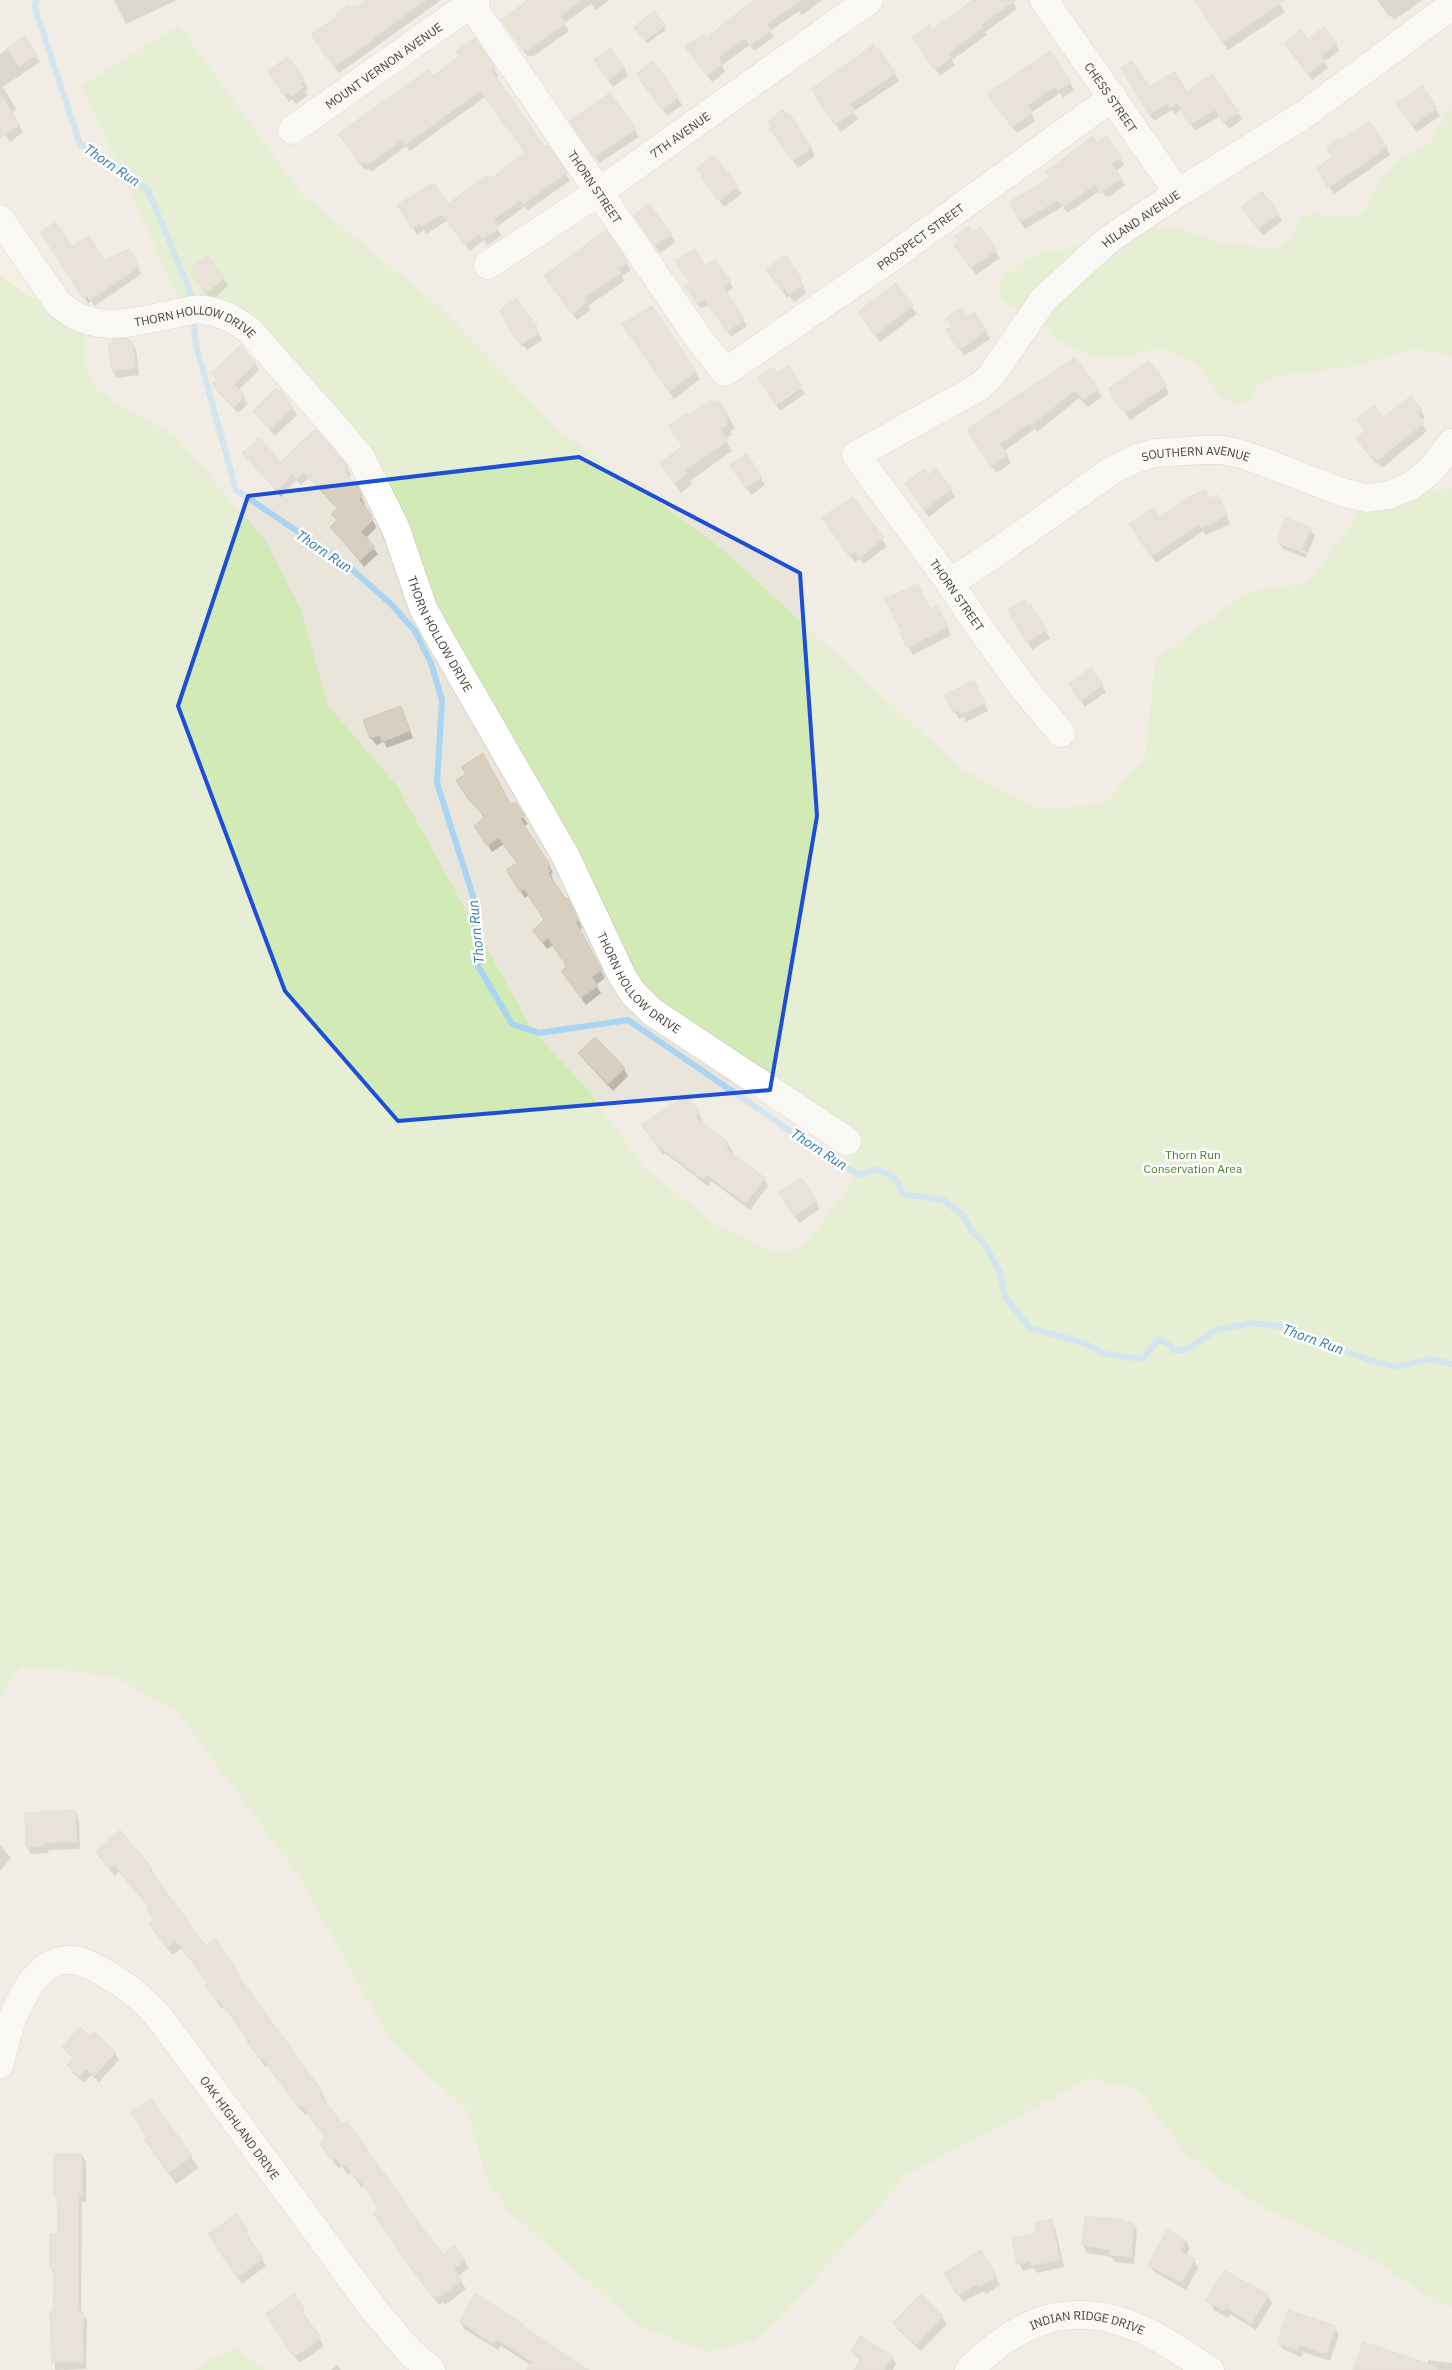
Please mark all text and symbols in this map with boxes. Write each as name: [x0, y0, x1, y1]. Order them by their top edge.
street label: MOUNT VERNON AVENUE: [322, 19, 445, 112]
street label: CHESS STREET: [1082, 59, 1141, 135]
street label: 7TH AVENUE: [647, 108, 713, 161]
water label: Thorn Run: [80, 140, 144, 190]
street label: THORN STREET: [565, 147, 626, 226]
street label: HILAND AVENUE: [1098, 186, 1183, 250]
street label: PROSPECT STREET: [874, 200, 967, 273]
street label: THORN HOLLOW DRIVE: [133, 302, 260, 341]
street label: SOUTHERN AVENUE: [1140, 442, 1253, 464]
water label: Thorn Run: [292, 526, 356, 576]
street label: THORN STREET: [926, 556, 988, 634]
street label: THORN HOLLOW DRIVE: [405, 574, 476, 694]
water label: Thorn Run: [464, 899, 488, 965]
street label: THORN HOLLOW DRIVE: [595, 929, 684, 1036]
water label: Thorn Run: [787, 1124, 851, 1174]
park label: Thorn Run Conservation Area: [1144, 1147, 1243, 1176]
water label: Thorn Run: [1280, 1320, 1346, 1358]
street label: OAK HIGHLAND DRIVE: [197, 2073, 283, 2182]
street label: INDIAN RIDGE DRIVE: [1027, 2307, 1147, 2338]

